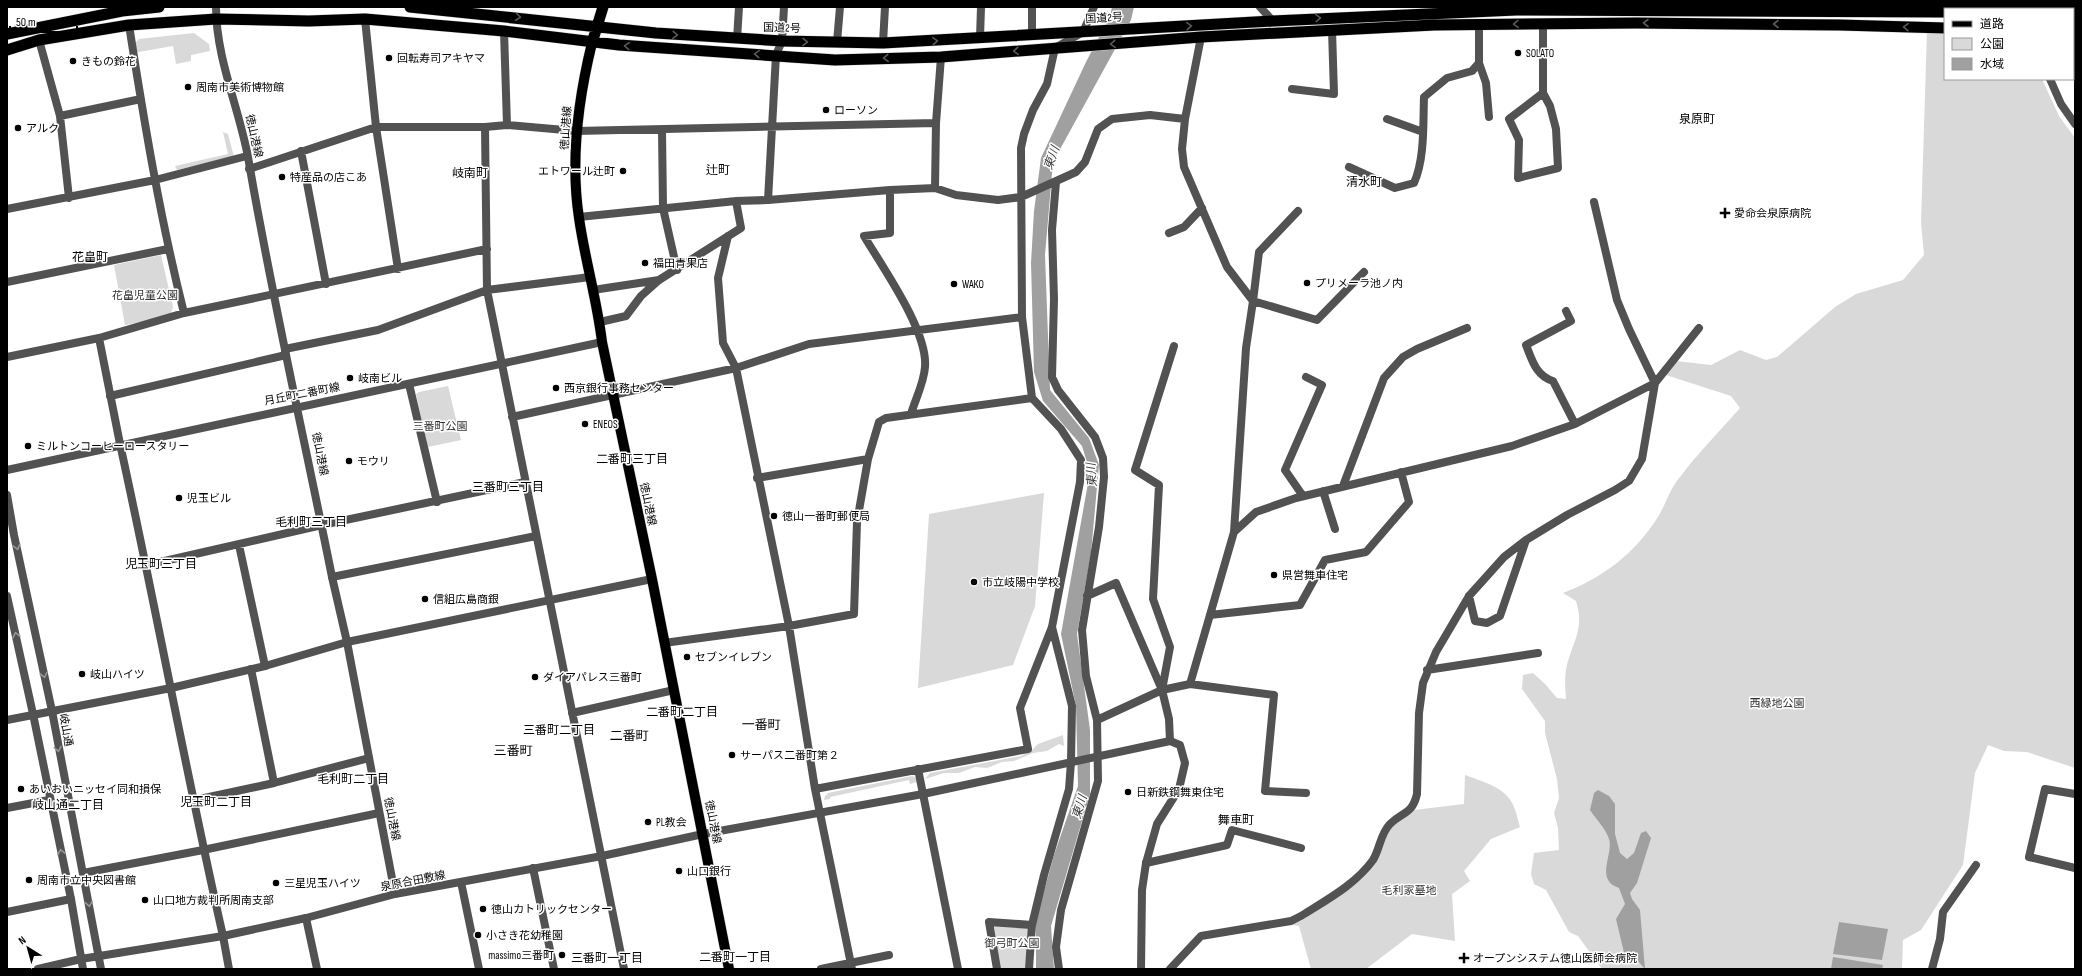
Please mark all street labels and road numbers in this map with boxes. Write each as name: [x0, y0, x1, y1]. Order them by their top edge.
street label: 国道2号: [1085, 11, 1123, 25]
street label: 国道2号: [763, 21, 801, 35]
street label: 徳山港線: [558, 106, 574, 150]
street label: 徳山港線: [243, 113, 265, 159]
street label: 月丘町二番町線: [263, 380, 341, 408]
street label: 徳山港線: [309, 431, 331, 477]
street label: 徳山港線: [637, 481, 659, 527]
street label: 岐山通: [57, 713, 75, 747]
street label: 徳山港線: [381, 796, 403, 842]
street label: 徳山港線: [702, 799, 724, 845]
street label: 泉原合田敷線: [379, 868, 447, 894]

